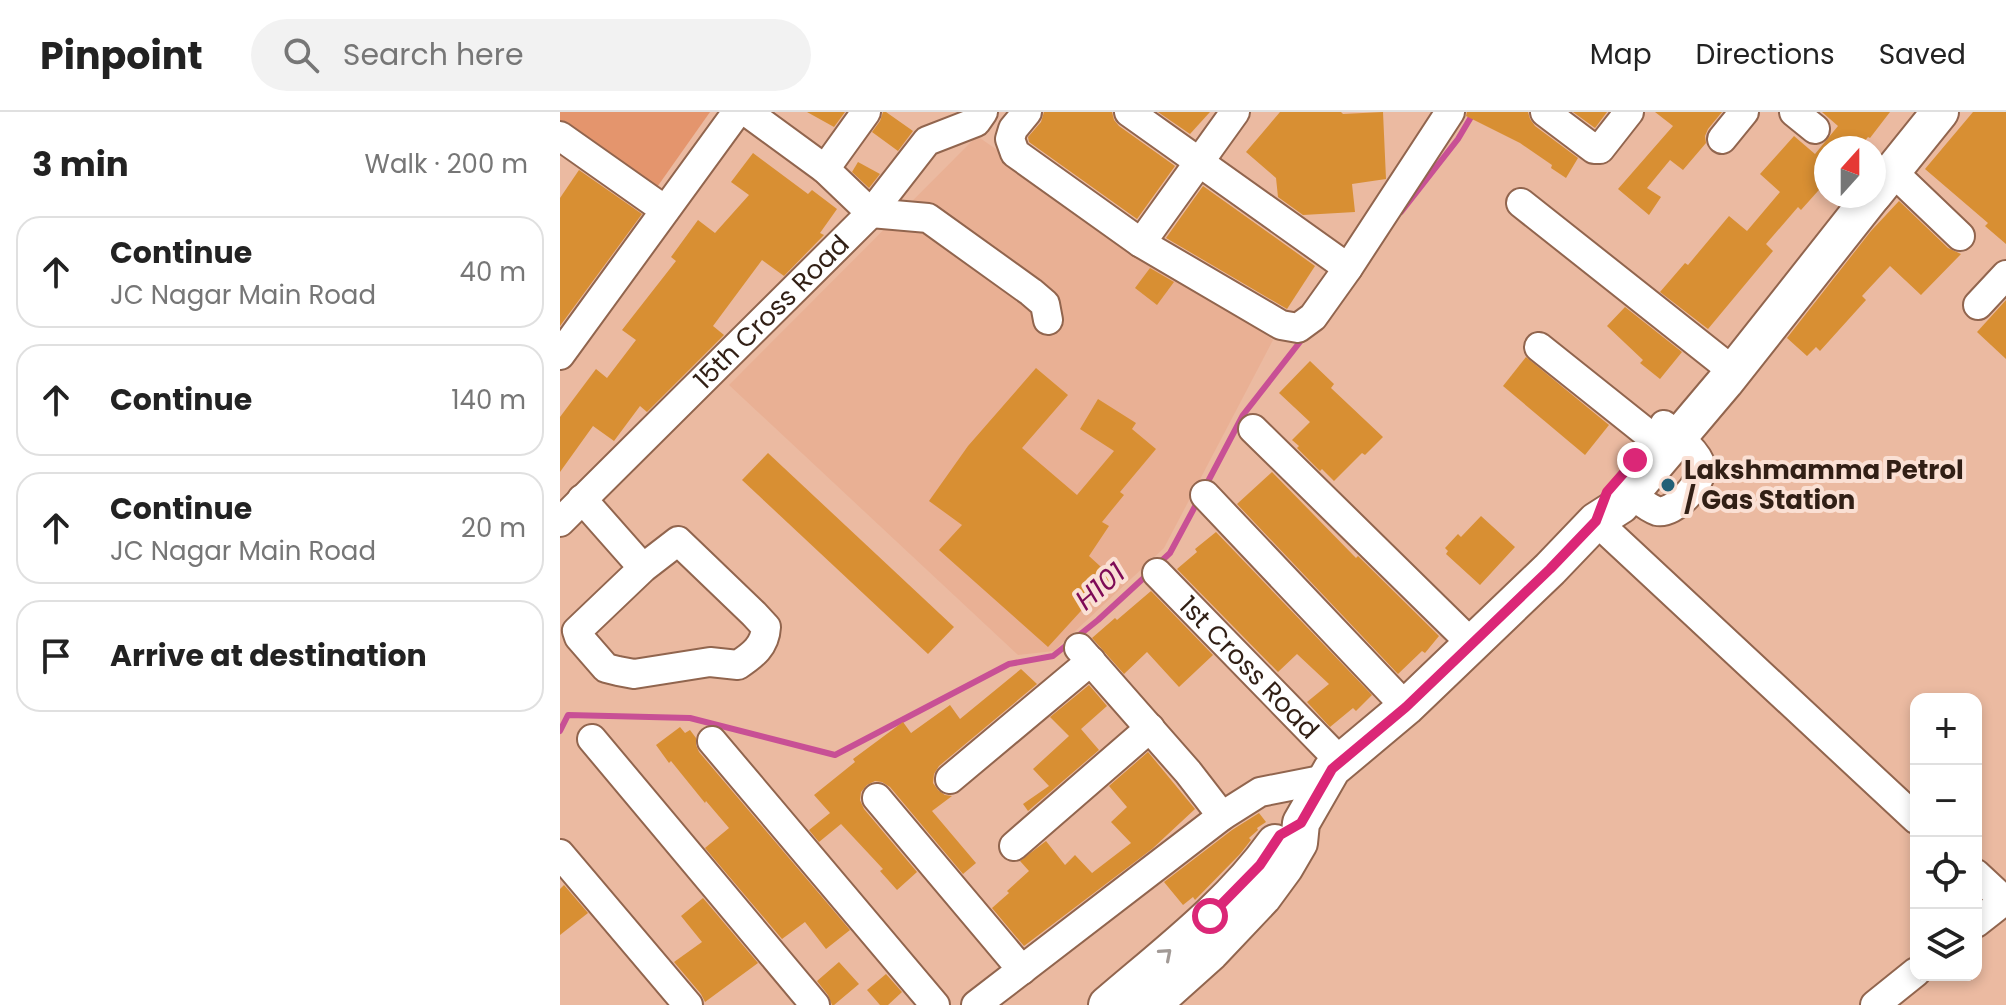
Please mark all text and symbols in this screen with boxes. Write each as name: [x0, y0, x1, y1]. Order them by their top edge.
search box: [251, 19, 811, 91]
text: Pinpoint: [40, 29, 203, 82]
icon: search: [279, 33, 323, 77]
text: Search here: [343, 33, 524, 76]
text: Map: [1590, 35, 1652, 74]
text: Directions: [1696, 35, 1835, 74]
text: Saved: [1879, 35, 1966, 74]
north arrow: [1814, 136, 1886, 208]
text: 3 min: [32, 140, 129, 188]
text: Walk · 200 m: [365, 146, 528, 182]
street label: 15th Cross Road: [686, 227, 857, 397]
text: Continue: [110, 231, 252, 274]
icon: ahead: [34, 250, 78, 294]
text: 40 m: [460, 254, 526, 290]
text: JC Nagar Main Road: [110, 277, 376, 313]
icon: ahead: [34, 378, 78, 422]
text: Continue: [110, 378, 252, 421]
text: 140 m: [451, 382, 526, 418]
route end: [1617, 442, 1653, 478]
place label: Lakshmamma Petrol / Gas Station: [1684, 452, 1964, 518]
marker: Lakshmamma Petrol / Gas Station: [1659, 476, 1677, 494]
text: Continue: [110, 487, 252, 530]
icon: ahead: [34, 506, 78, 550]
text: 20 m: [461, 510, 526, 546]
text: JC Nagar Main Road: [110, 533, 376, 569]
water label: H101: [1067, 554, 1134, 619]
street label: 1st Cross Road: [1171, 588, 1327, 747]
icon: arrive: [34, 634, 78, 678]
text: Arrive at destination: [110, 634, 427, 677]
map controls: [1910, 693, 1982, 981]
button: +: [1910, 693, 1982, 765]
button: −: [1910, 765, 1982, 837]
button: locate: [1910, 837, 1982, 909]
route start: [1192, 898, 1228, 934]
button: layers: [1910, 909, 1982, 981]
one-way arrow: [1156, 949, 1171, 964]

